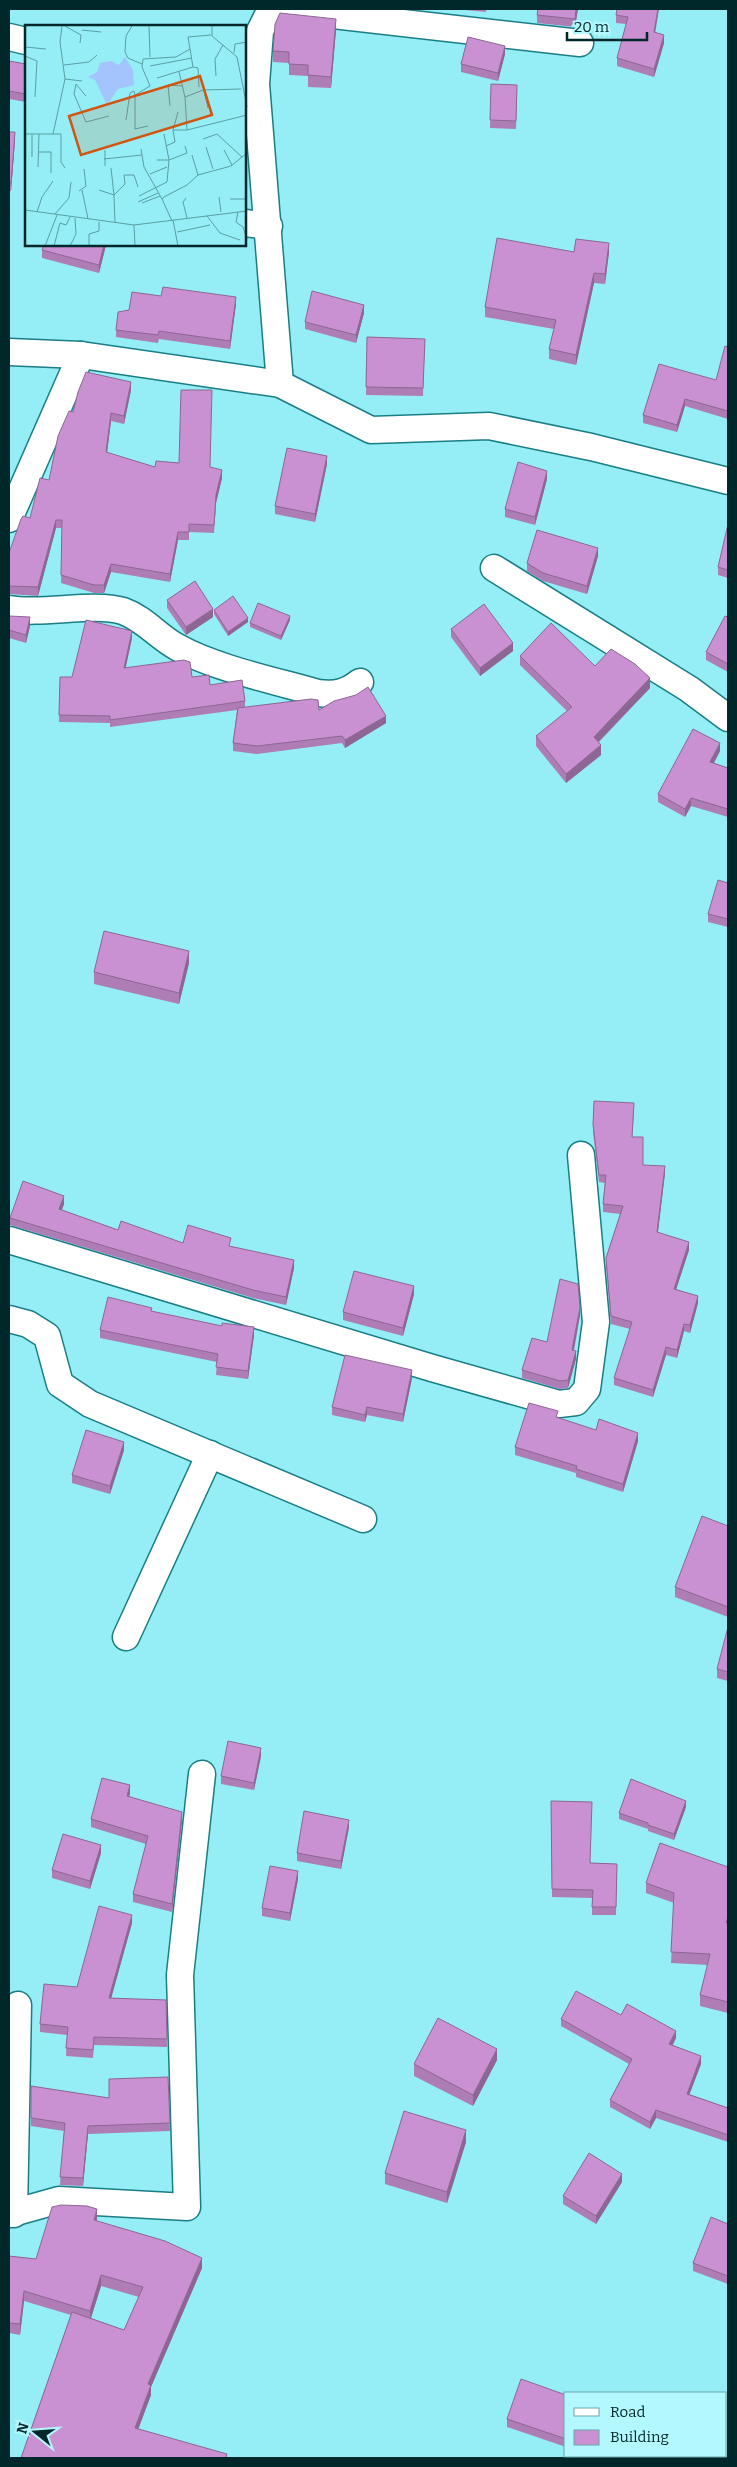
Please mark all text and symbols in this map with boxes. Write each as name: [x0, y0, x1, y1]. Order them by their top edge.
scale bar: [567, 10, 647, 42]
text: 20 m: [574, 18, 610, 36]
inset map: [25, 25, 246, 246]
legend: [564, 2392, 727, 2457]
text: Road: [610, 2403, 645, 2421]
north arrow: [10, 2407, 60, 2457]
text: N: [13, 2421, 33, 2436]
text: Building: [610, 2428, 669, 2446]

